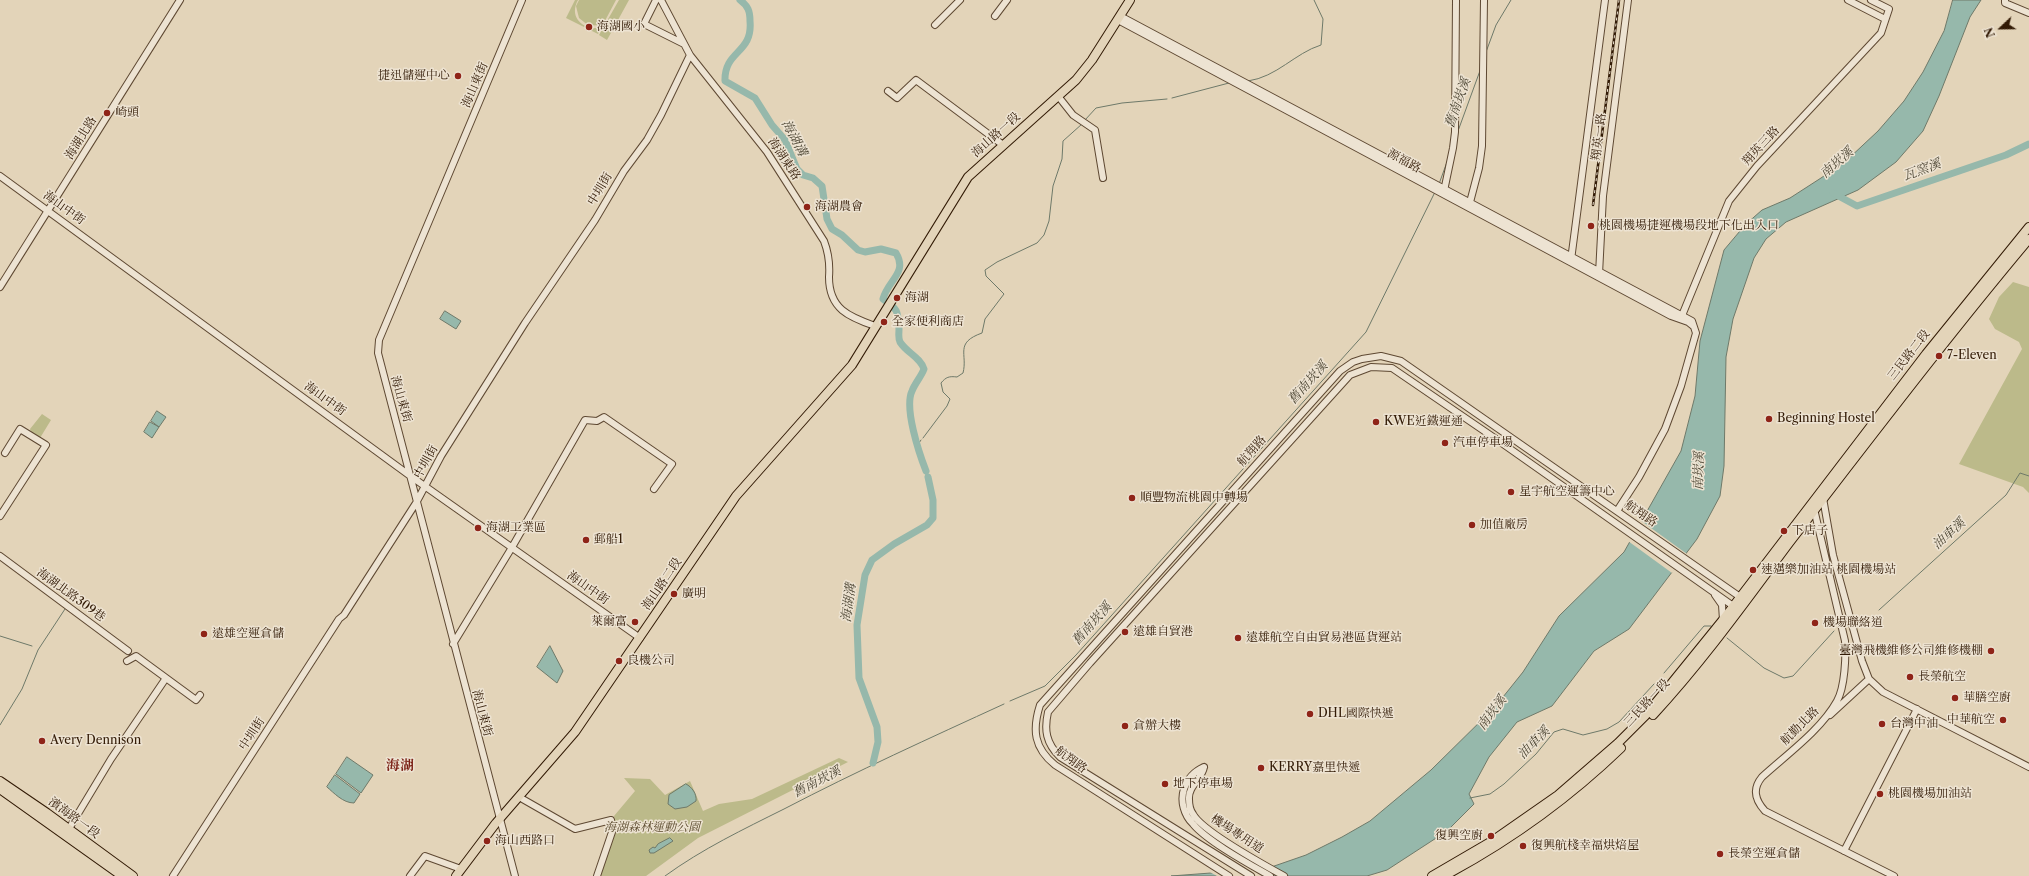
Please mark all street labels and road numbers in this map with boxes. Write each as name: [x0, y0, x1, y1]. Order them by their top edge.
street label: 海山東街: [459, 60, 491, 110]
street label: 海山路一段: [969, 110, 1023, 160]
street label: 翔英一路: [1589, 112, 1609, 162]
street label: 海湖北路: [62, 114, 100, 162]
street label: 翔英三路: [1739, 124, 1783, 168]
street label: 海湖東路: [765, 135, 803, 183]
street label: 源福路: [1385, 146, 1423, 176]
street label: 中圳街: [585, 170, 615, 208]
street label: 海山中街: [40, 188, 88, 228]
street label: 三民路二段: [1885, 327, 1933, 383]
street label: 海山東街: [387, 374, 415, 424]
street label: 海山中街: [301, 379, 349, 419]
street label: 航翔路: [1235, 433, 1269, 469]
street label: 中圳街: [411, 443, 441, 481]
street label: 航翔路: [1622, 498, 1660, 530]
street label: 海山路二段: [639, 555, 685, 613]
street label: 海湖北路309巷: [34, 565, 108, 625]
street label: 海山中街: [564, 568, 612, 608]
street label: 三民路一段: [1621, 676, 1673, 730]
street label: 海山東街: [469, 688, 495, 738]
street label: 航勤北路: [1778, 704, 1822, 748]
street label: 中圳街: [236, 715, 268, 753]
street label: 航翔路: [1052, 744, 1090, 776]
street label: 濱海路一段: [45, 795, 103, 841]
street label: 機場專用道: [1208, 812, 1266, 856]

